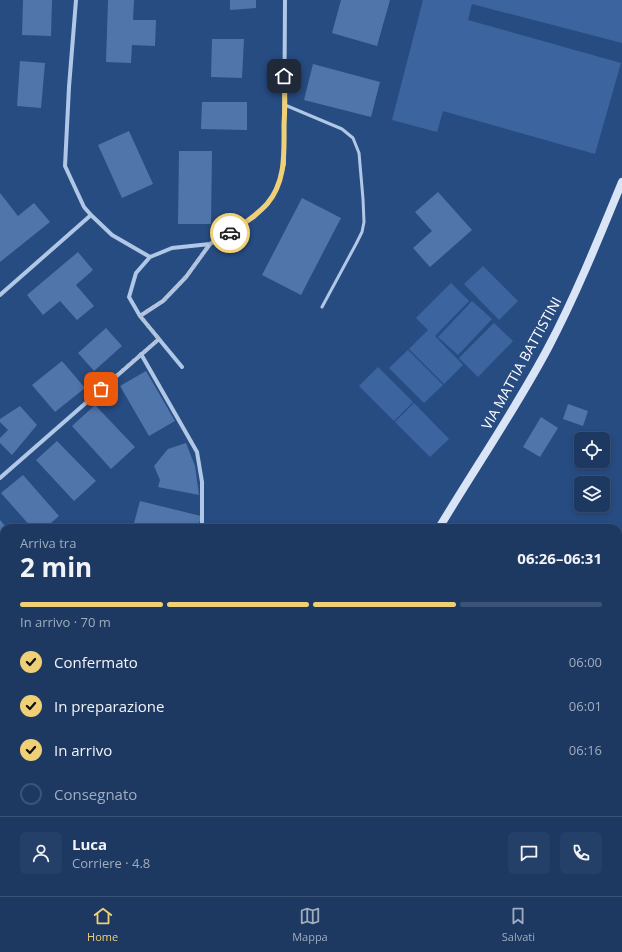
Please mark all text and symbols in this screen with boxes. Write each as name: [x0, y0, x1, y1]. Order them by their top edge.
pin: [267, 59, 301, 93]
icon: home: [273, 65, 295, 87]
courier: [210, 213, 250, 253]
icon: car: [219, 222, 241, 244]
street label: VIA MATTIA BATTISTINI: [477, 293, 565, 433]
pin: [84, 372, 118, 406]
icon: bag: [90, 378, 112, 400]
map controls: [574, 432, 610, 512]
button: locate: [574, 432, 610, 468]
button: layers: [574, 476, 610, 512]
text: Arriva tra: [20, 534, 76, 552]
text: 06:26–06:31: [517, 548, 602, 568]
text: 2 min: [20, 549, 92, 585]
text: In arrivo · 70 m: [20, 613, 111, 631]
icon: check: [20, 651, 42, 673]
text: Confermato: [54, 652, 138, 672]
text: 06:00: [569, 653, 602, 671]
icon: check: [20, 695, 42, 717]
text: In preparazione: [54, 696, 164, 716]
text: 06:01: [569, 697, 602, 715]
icon: check: [20, 739, 42, 761]
text: In arrivo: [54, 740, 112, 760]
text: 06:16: [569, 741, 602, 759]
text: Consegnato: [54, 784, 137, 804]
button: person: [20, 832, 62, 874]
button: chat: [508, 832, 550, 874]
button: phone: [560, 832, 602, 874]
text: Luca: [72, 834, 107, 854]
text: Corriere · 4.8: [72, 854, 150, 872]
tab: Home: [87, 905, 118, 944]
tab: Mappa: [292, 905, 328, 944]
tab: Salvati: [502, 905, 535, 944]

